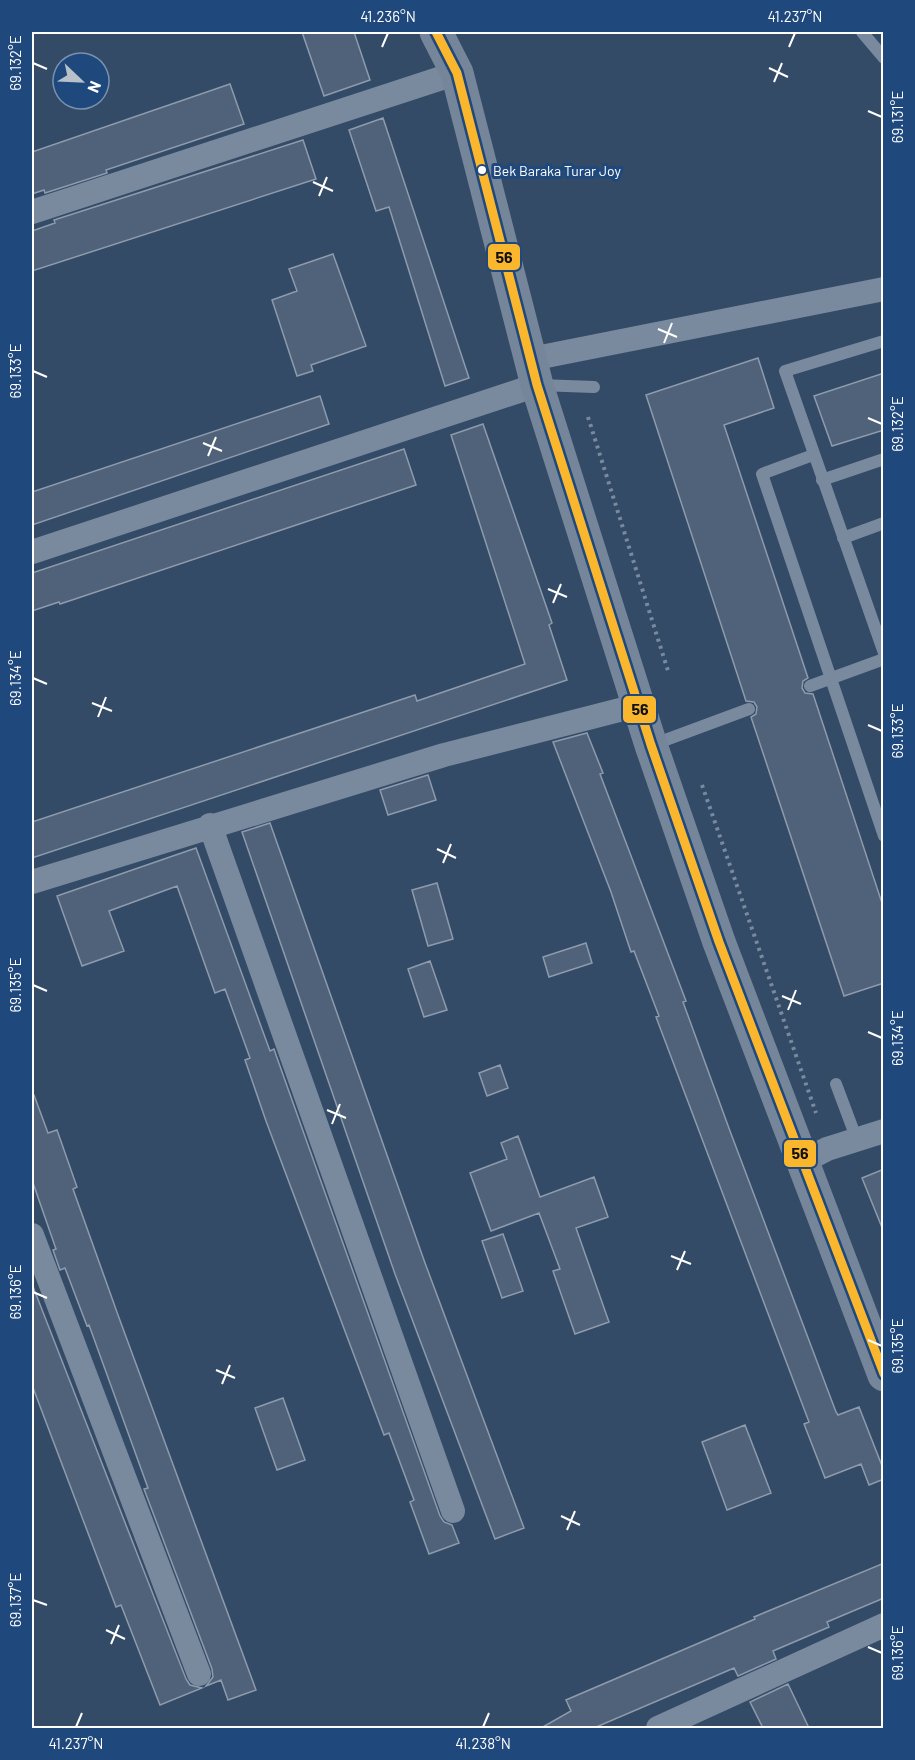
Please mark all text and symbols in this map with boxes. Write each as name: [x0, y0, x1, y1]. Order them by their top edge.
text: 41.236°N: [360, 7, 416, 25]
text: 41.237°N: [768, 7, 822, 25]
text: 69.132°E: [6, 35, 24, 91]
north arrow: [51, 51, 111, 111]
text: N: [84, 78, 106, 96]
text: 69.131°E: [888, 91, 906, 143]
place label: Bek Baraka Turar Joy: [493, 162, 621, 179]
marker: Bek Baraka Turar Joy: [476, 164, 488, 176]
line badge: 56: [487, 243, 521, 271]
text: 56: [495, 247, 513, 266]
text: 69.133°E: [6, 343, 24, 399]
text: 69.132°E: [888, 396, 906, 452]
text: 69.134°E: [6, 650, 24, 706]
line badge: 56: [622, 695, 657, 724]
text: 56: [631, 699, 649, 718]
text: 69.133°E: [888, 703, 906, 759]
text: 69.135°E: [6, 957, 24, 1013]
text: 69.134°E: [888, 1010, 906, 1066]
line badge: 56: [783, 1139, 817, 1168]
text: 56: [791, 1143, 809, 1162]
text: 69.136°E: [6, 1264, 24, 1320]
text: 69.135°E: [888, 1318, 906, 1374]
text: 69.137°E: [6, 1573, 24, 1627]
text: 69.136°E: [888, 1625, 906, 1681]
text: 41.237°N: [49, 1734, 103, 1752]
text: 41.238°N: [455, 1734, 511, 1752]

